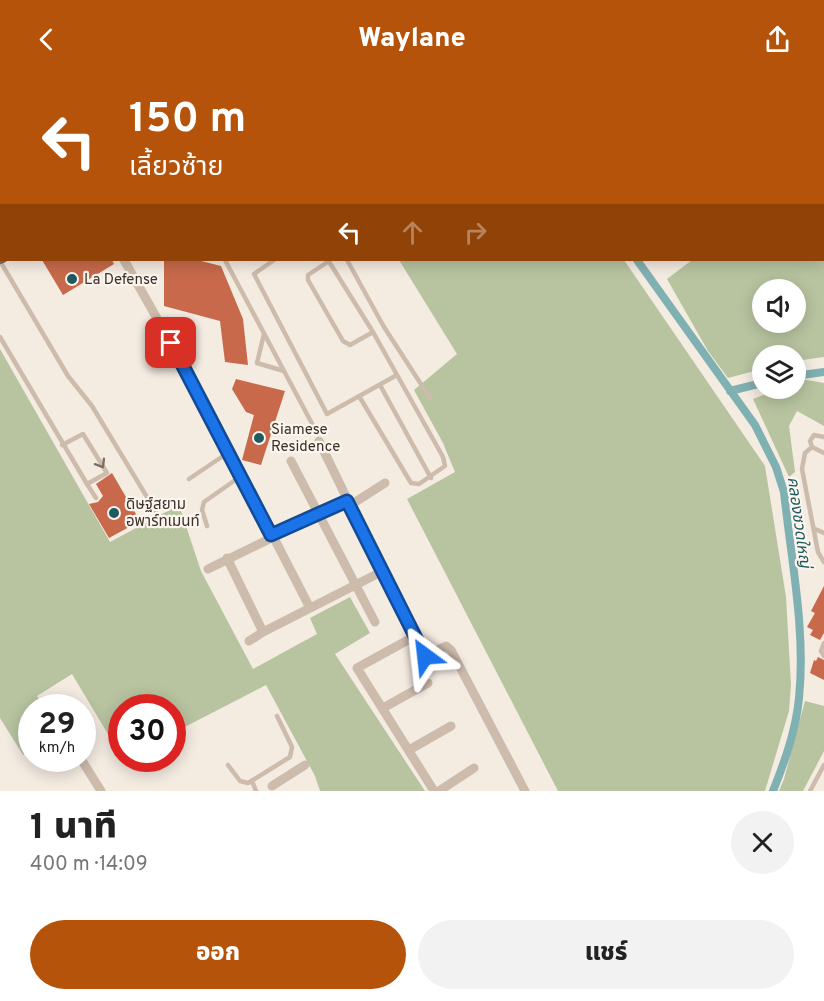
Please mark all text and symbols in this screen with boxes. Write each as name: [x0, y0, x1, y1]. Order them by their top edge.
text: Waylane: [358, 22, 466, 56]
icon: back: [30, 23, 63, 56]
icon: share: [761, 23, 794, 56]
text: 150 m: [129, 94, 246, 147]
icon: left: [30, 102, 108, 180]
text: เลี้ยวซ้าย: [129, 151, 223, 185]
icon: left: [333, 216, 366, 249]
icon: ahead: [396, 216, 429, 249]
icon: right: [459, 216, 492, 249]
place label: La Defense: [84, 271, 158, 290]
marker: La Defense: [65, 272, 79, 286]
map controls: [752, 279, 806, 399]
button: sound: [752, 279, 806, 333]
pin: [145, 317, 196, 368]
icon: arrive: [154, 326, 187, 359]
button: layers: [752, 345, 806, 399]
place label: Siamese Residence: [271, 421, 340, 457]
marker: Siamese Residence: [252, 431, 266, 445]
one-way arrow: [94, 458, 105, 468]
water label: คลองชวดใหญ่: [782, 475, 815, 571]
place label: ดิษฐ์สยาม อพาร์ทเมนท์: [126, 496, 200, 532]
marker: ดิษฐ์สยาม อพาร์ทเมนท์: [107, 506, 121, 520]
position arrow: [393, 624, 457, 688]
speed limit sign: 30: [108, 694, 186, 772]
text: 29: [39, 707, 75, 744]
text: km/h: [39, 739, 75, 758]
text: 1 นาที: [30, 806, 117, 852]
button: close: [731, 811, 794, 874]
text: 400 m · 14:09: [30, 852, 148, 878]
button: ออก: [30, 920, 406, 989]
button: แชร์: [418, 920, 794, 989]

